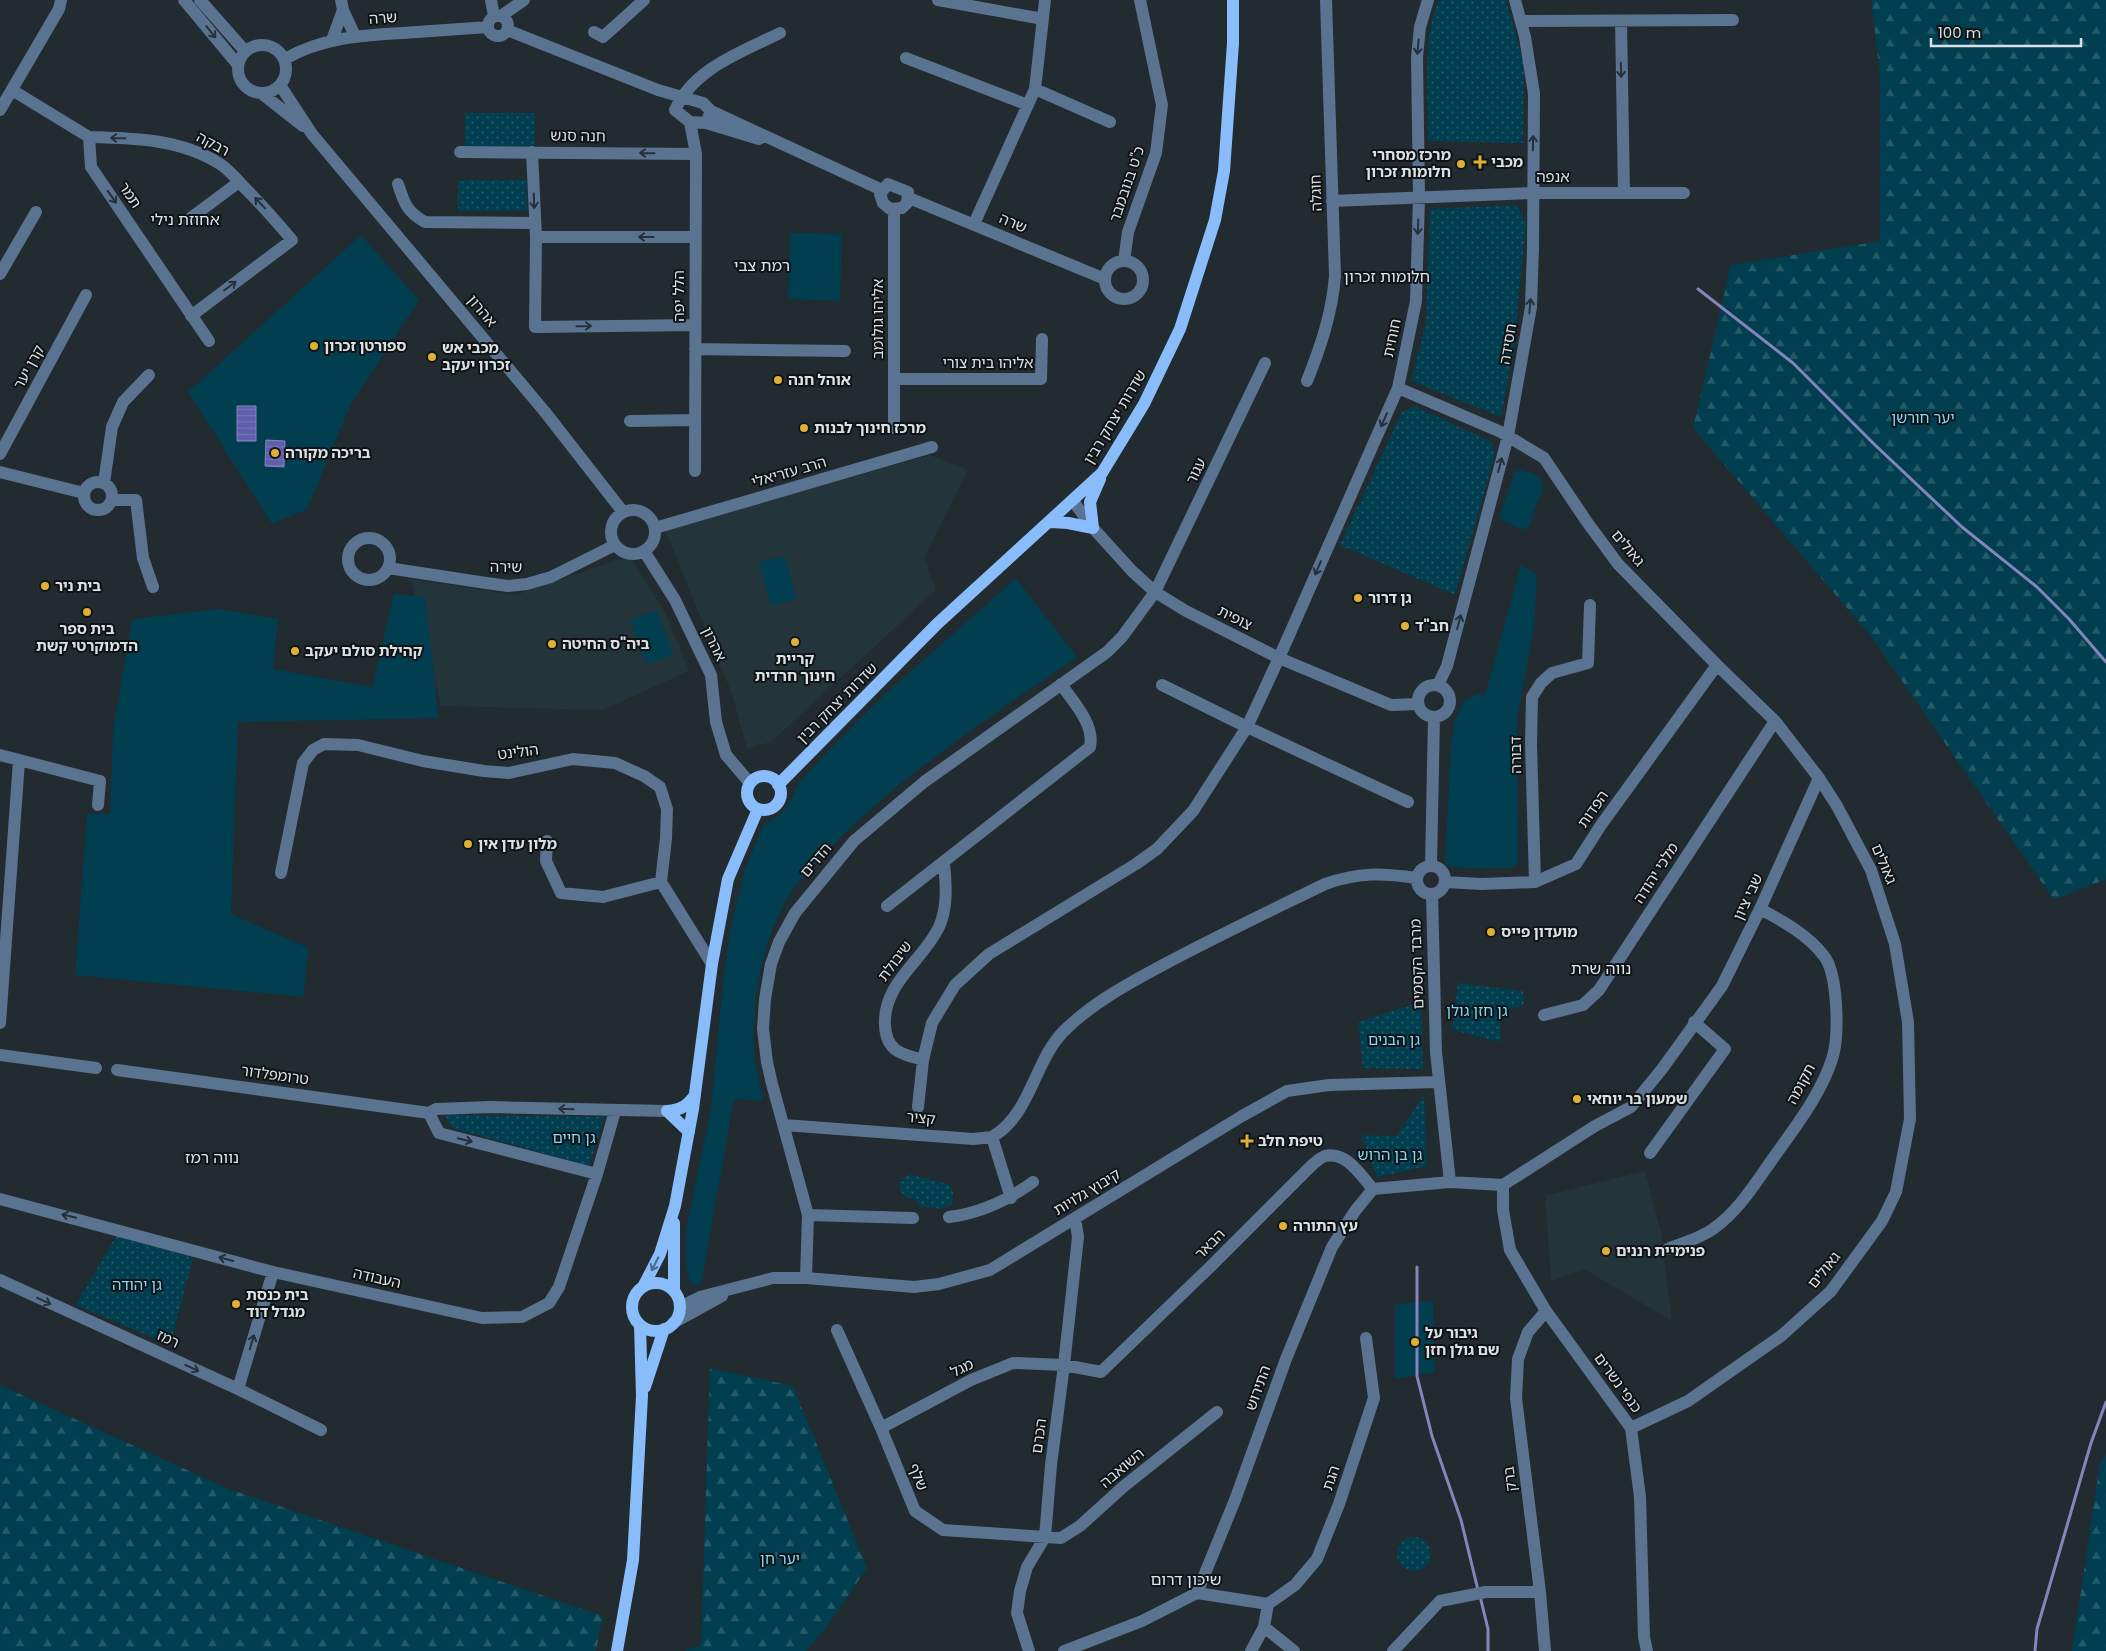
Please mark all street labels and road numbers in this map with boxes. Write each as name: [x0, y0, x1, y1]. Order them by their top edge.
street label: שרה: [368, 6, 398, 29]
street label: חנה סנש: [550, 125, 606, 146]
street label: רבקה: [193, 126, 233, 161]
street label: כ"ט בנובמבר: [1104, 143, 1149, 225]
street label: אנפה: [1536, 166, 1570, 187]
street label: חוגלה: [1304, 174, 1327, 212]
street label: תמר: [114, 177, 147, 212]
street label: שרה: [996, 207, 1030, 238]
street label: הלל יפה: [668, 270, 689, 322]
street label: אליהו גולומב: [867, 279, 888, 359]
street label: אהרון: [463, 290, 502, 331]
street label: חוחית: [1377, 317, 1406, 359]
street label: חסידה: [1494, 322, 1521, 366]
street label: קרן יער: [8, 341, 49, 393]
street label: אליהו בית צורי: [942, 352, 1034, 373]
street label: שדרות יצחק רבין: [1078, 366, 1151, 468]
street label: הרב עזריאלי: [749, 451, 829, 492]
street label: עגור: [1180, 454, 1211, 487]
street label: גאולים: [1607, 525, 1650, 571]
street label: שירה: [490, 556, 522, 577]
street label: צופית: [1214, 600, 1256, 635]
street label: אהרון: [697, 623, 732, 665]
street label: שדרות יצחק רבין: [792, 658, 882, 748]
street label: דבורה: [1505, 736, 1526, 774]
street label: הולינט: [496, 739, 540, 764]
street label: הפדות: [1572, 786, 1613, 832]
street label: הדרים: [795, 838, 836, 881]
street label: מלכי יהודה: [1628, 838, 1683, 907]
street label: גאולים: [1867, 841, 1902, 887]
street label: שבי ציון: [1728, 870, 1768, 924]
street label: מרבד הקסמים: [1404, 918, 1429, 1009]
street label: שיבולת: [873, 936, 917, 985]
street label: טרומפלדור: [240, 1059, 310, 1090]
street label: תקומה: [1781, 1060, 1820, 1108]
street label: קציר: [905, 1106, 937, 1129]
street label: קיבוץ גלויות: [1049, 1163, 1124, 1220]
street label: הבאר: [1190, 1224, 1230, 1264]
street label: גאולים: [1802, 1247, 1845, 1292]
street label: העבודה: [351, 1262, 403, 1293]
street label: רמז: [154, 1324, 183, 1353]
street label: כנפי נשרים: [1589, 1348, 1647, 1417]
street label: מגל: [947, 1353, 977, 1382]
street label: התירוש: [1240, 1362, 1275, 1413]
street label: הכרם: [1026, 1417, 1051, 1455]
street label: השואבה: [1095, 1443, 1148, 1492]
street label: שלף: [904, 1460, 933, 1494]
street label: הגת: [1317, 1463, 1344, 1493]
street label: ברק: [1497, 1465, 1521, 1493]

